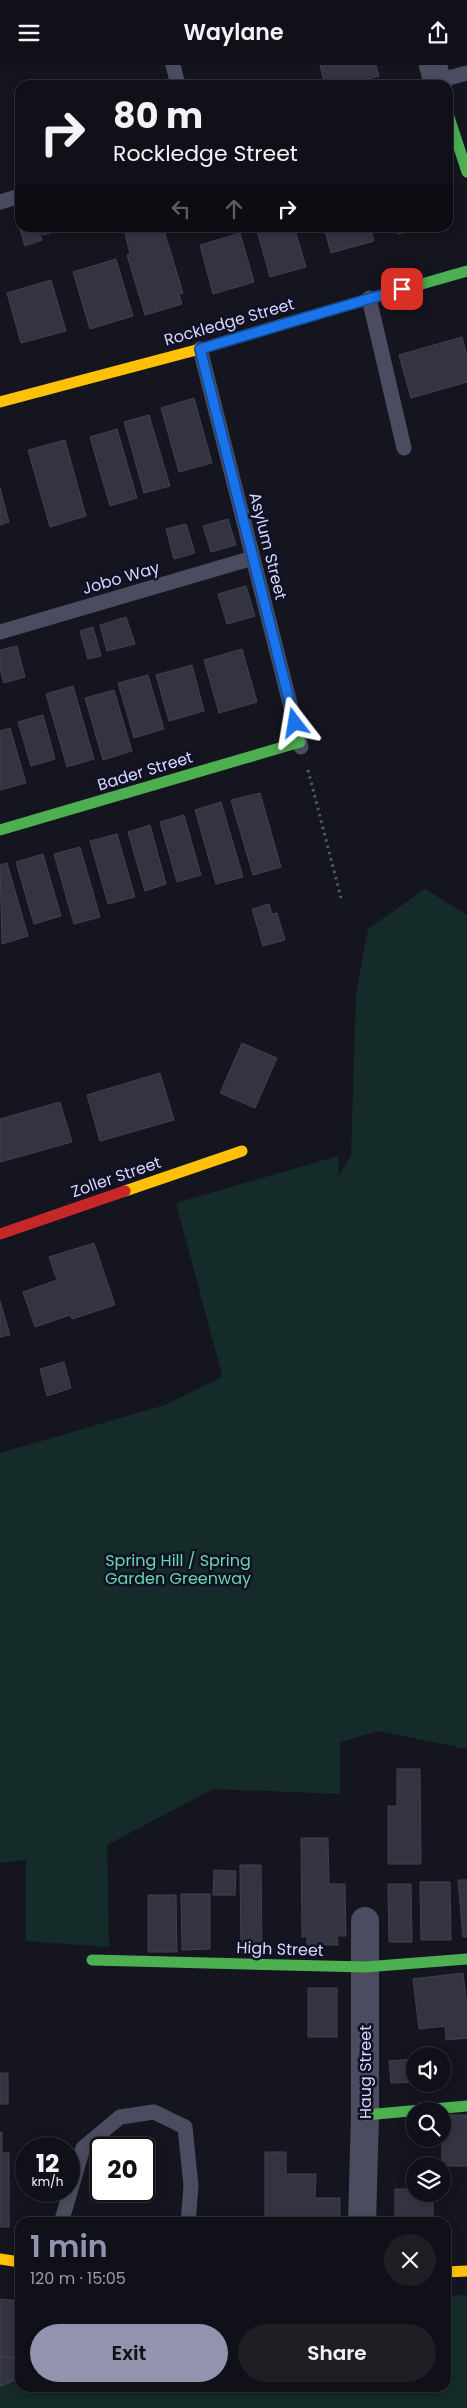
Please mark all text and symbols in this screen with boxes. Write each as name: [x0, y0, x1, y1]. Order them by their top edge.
text: Waylane: [184, 17, 283, 48]
icon: menu: [15, 19, 43, 47]
icon: share: [424, 19, 452, 47]
text: 80 m: [113, 91, 203, 140]
icon: right: [30, 100, 95, 165]
text: Rockledge Street: [113, 138, 298, 169]
icon: left: [167, 195, 195, 223]
icon: ahead: [220, 195, 248, 223]
icon: right: [273, 195, 301, 223]
pin: [381, 268, 423, 310]
icon: arrive: [388, 275, 416, 303]
street label: Rockledge Street: [161, 292, 297, 352]
street label: Asylum Street: [244, 490, 292, 602]
street label: Jobo Way: [80, 556, 162, 600]
position arrow: [268, 696, 320, 748]
street label: Bader Street: [95, 746, 196, 796]
street label: Zoller Street: [68, 1151, 164, 1203]
park label: Spring Hill / Spring Garden Greenway: [105, 1549, 251, 1590]
street label: High Street: [236, 1936, 324, 1962]
street label: Haug Street: [354, 2025, 377, 2119]
map controls: [406, 2047, 451, 2202]
button: sound: [406, 2047, 451, 2092]
button: search: [406, 2102, 451, 2147]
speed limit sign: 20: [90, 2137, 155, 2202]
text: 12: [36, 2146, 59, 2181]
button: layers: [406, 2157, 451, 2202]
text: km/h: [32, 2173, 63, 2190]
text: 1 min: [30, 2225, 108, 2268]
button: close: [384, 2234, 436, 2286]
text: 120 m · 15:05: [30, 2267, 126, 2290]
button: Exit: [30, 2324, 228, 2382]
button: Share: [238, 2324, 436, 2382]

